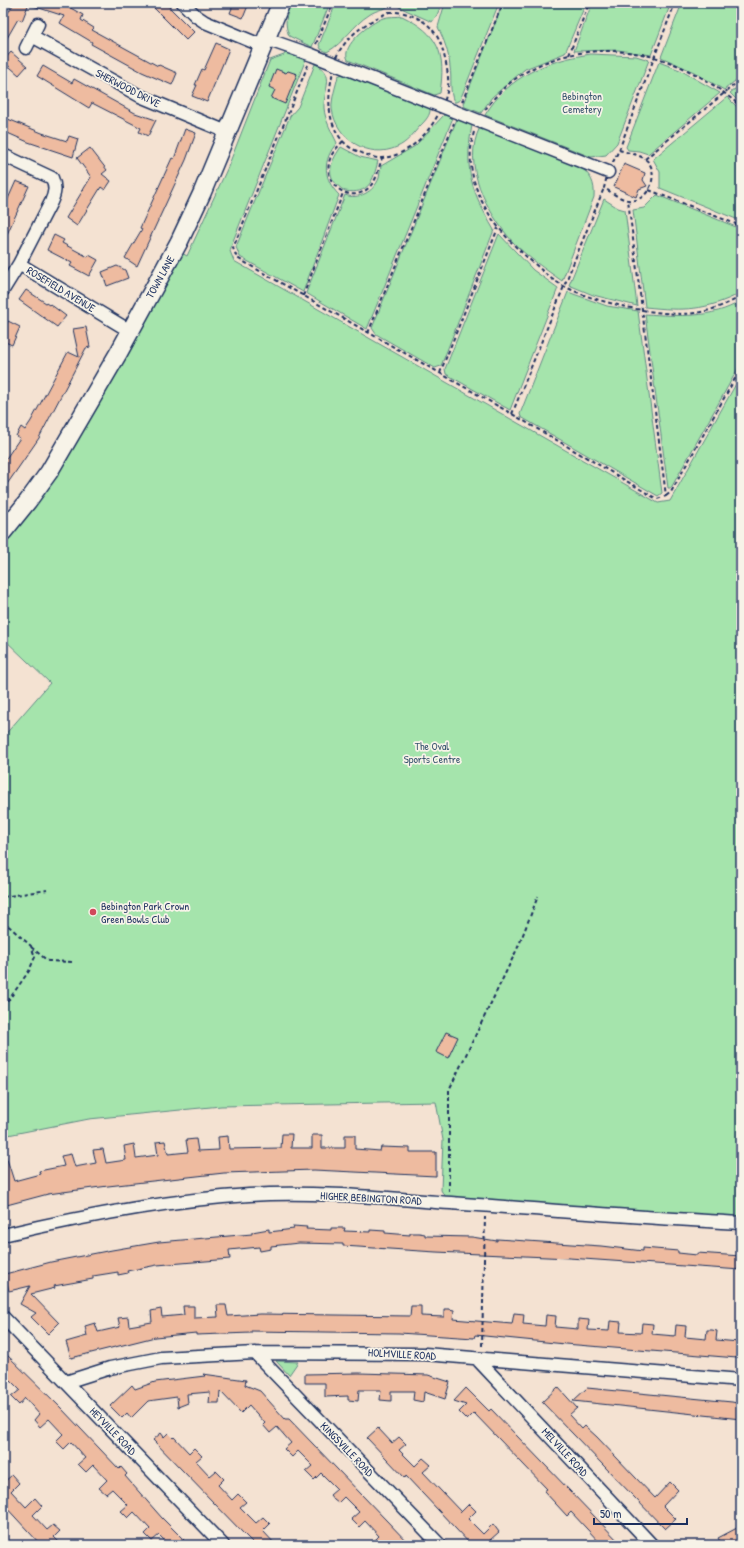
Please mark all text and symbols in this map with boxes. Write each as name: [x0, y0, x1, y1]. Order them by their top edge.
street label: SHERWOOD DRIVE: [93, 66, 163, 110]
park label: Bebington Cemetery: [562, 89, 602, 116]
street label: TOWN LANE: [143, 253, 177, 301]
street label: ROSEFIELD AVENUE: [24, 263, 98, 315]
park label: The Oval Sports Centre: [404, 739, 461, 766]
place label: Bebington Park Crown Green Bowls Club: [101, 899, 189, 926]
marker: Bebington Park Crown Green Bowls Club: [88, 907, 98, 917]
street label: HIGHER BEBINGTON ROAD: [320, 1188, 423, 1208]
street label: HOLMVILLE ROAD: [368, 1345, 437, 1363]
street label: HEYVILLE ROAD: [87, 1404, 140, 1458]
street label: KINGSVILLE ROAD: [317, 1419, 377, 1480]
street label: MELVILLE ROAD: [539, 1425, 592, 1480]
scale bar: [594, 1500, 687, 1526]
text: 50 m: [600, 1505, 621, 1522]

